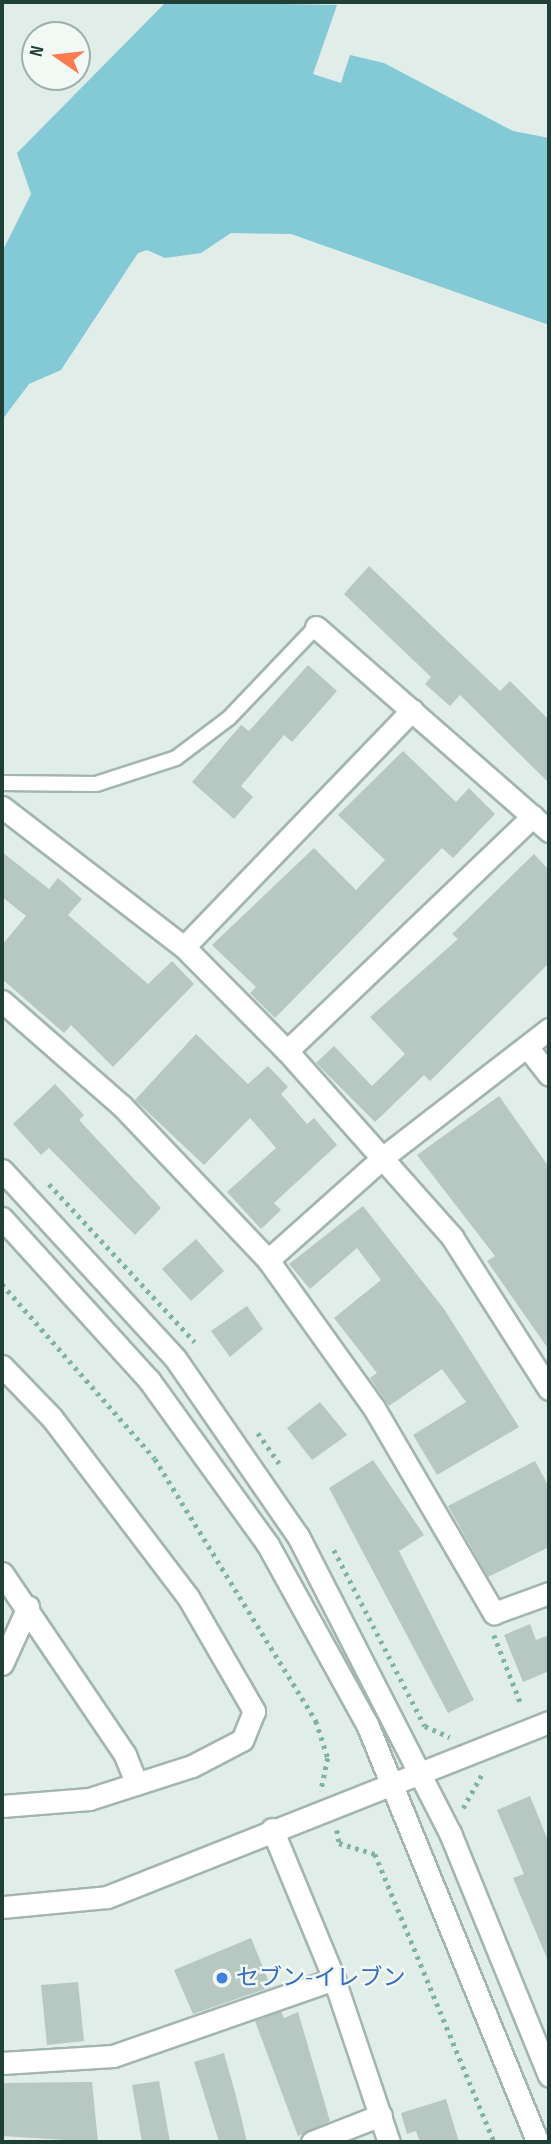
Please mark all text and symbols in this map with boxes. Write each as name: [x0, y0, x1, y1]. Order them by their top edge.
north arrow: [21, 21, 91, 91]
text: N: [25, 44, 49, 59]
place label: セブン-イレブン: [236, 1964, 405, 1992]
marker: セブン-イレブン: [214, 1970, 230, 1986]

